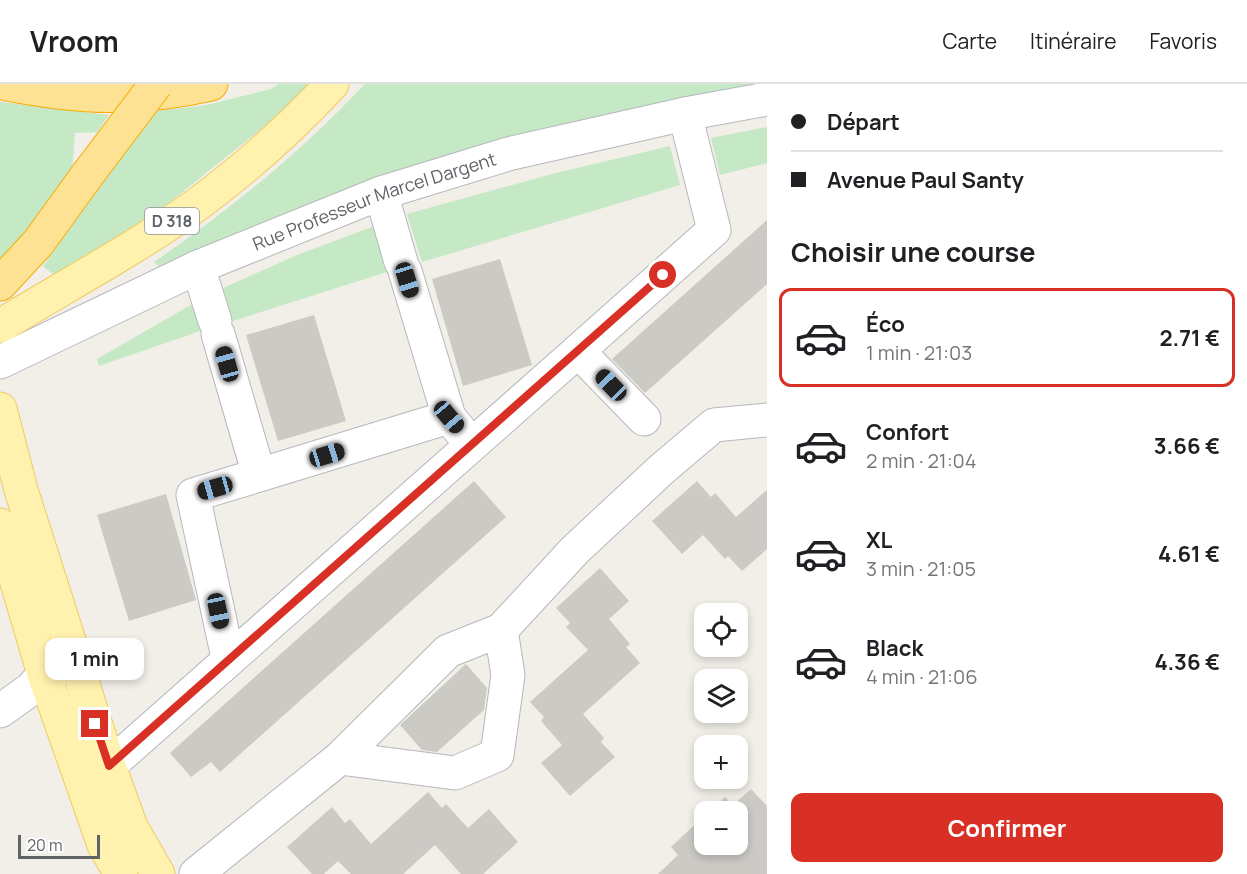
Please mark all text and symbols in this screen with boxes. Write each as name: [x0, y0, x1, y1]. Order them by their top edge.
text: Vroom: [30, 22, 119, 60]
text: Carte: [943, 27, 997, 55]
text: Itinéraire: [1030, 27, 1116, 55]
text: Favoris: [1149, 27, 1217, 55]
text: Départ: [827, 107, 900, 137]
street label: Rue Professeur Marcel Dargent: [249, 146, 499, 256]
text: Avenue Paul Santy: [827, 165, 1024, 195]
road number: D 318: [145, 208, 199, 234]
text: Choisir une course: [791, 233, 1035, 270]
car: [393, 260, 421, 300]
route start: [649, 261, 676, 288]
text: Éco: [866, 309, 905, 339]
icon: car: [794, 311, 848, 365]
text: 2.71 €: [1159, 323, 1220, 353]
text: 1 min · 21:03: [866, 339, 972, 366]
car: [213, 344, 241, 384]
car: [592, 366, 630, 404]
car: [431, 397, 467, 437]
text: Confort: [866, 417, 949, 447]
icon: car: [794, 419, 848, 473]
text: 3.66 €: [1154, 431, 1220, 461]
car: [307, 441, 347, 469]
text: 2 min · 21:04: [866, 447, 977, 474]
car: [195, 474, 235, 502]
text: XL: [866, 525, 892, 555]
icon: car: [794, 527, 848, 581]
text: 4.61 €: [1158, 539, 1220, 569]
text: 3 min · 21:05: [866, 555, 976, 582]
car: [205, 592, 231, 630]
map controls: [694, 603, 748, 855]
button: locate: [694, 603, 748, 657]
text: Black: [866, 633, 923, 663]
icon: car: [794, 635, 848, 689]
callout: 1 min: [46, 637, 144, 679]
text: 1 min: [70, 645, 119, 672]
text: 4.36 €: [1154, 647, 1220, 677]
text: 4 min · 21:06: [866, 663, 978, 690]
button: layers: [694, 669, 748, 723]
route end: [81, 710, 108, 737]
button: +: [694, 735, 748, 789]
button: Confirmer: [791, 793, 1223, 862]
button: −: [694, 801, 748, 855]
scale bar: [18, 832, 100, 860]
text: 20 m: [27, 834, 63, 856]

